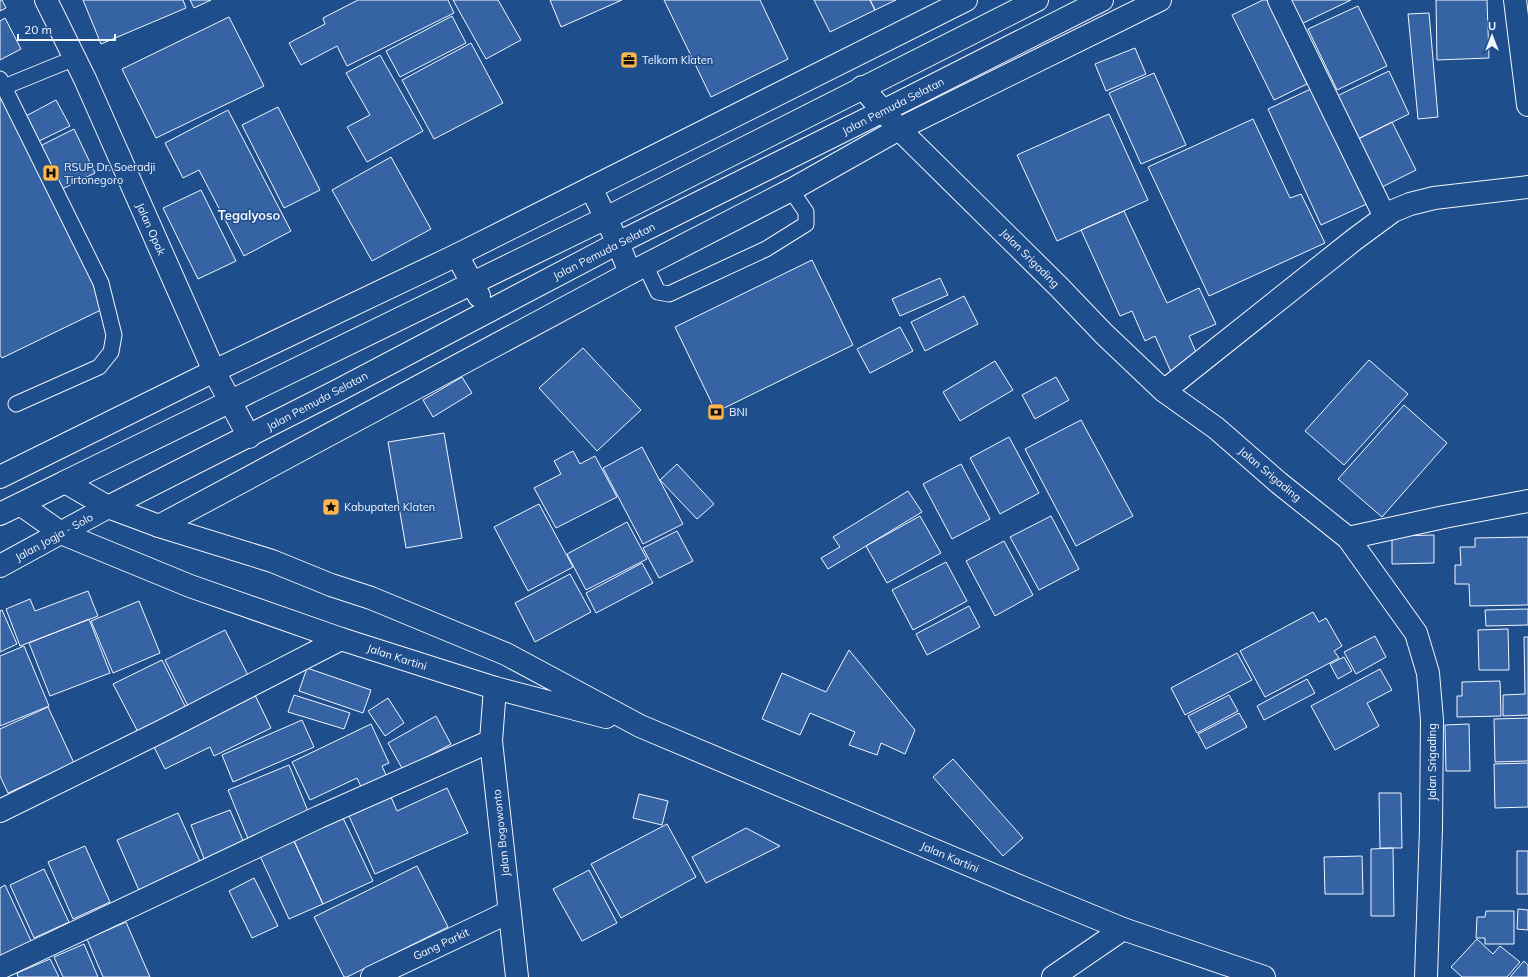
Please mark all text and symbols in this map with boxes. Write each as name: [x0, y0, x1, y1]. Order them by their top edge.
scale bar: [18, 16, 115, 42]
north arrow: [1472, 16, 1512, 56]
text: U: [1488, 19, 1496, 33]
text: 20 m: [24, 22, 52, 37]
office icon: Telkom Klaten: [619, 50, 639, 70]
place label: Telkom Klaten: [642, 53, 713, 67]
street label: Jalan Pemuda Selatan: [840, 74, 946, 138]
place label: RSUP Dr. Soeradji Tirtonegoro: [64, 160, 155, 187]
hospital icon: RSUP Dr. Soeradji Tirtonegoro: [41, 163, 61, 183]
street label: Jalan Opak: [133, 201, 169, 258]
district label: Tegalyoso: [218, 207, 281, 224]
street label: Jalan Pemuda Selatan: [551, 219, 657, 283]
street label: Jalan Srigading: [998, 226, 1062, 290]
street label: Jalan Pemuda Selatan: [264, 368, 370, 434]
bank icon: BNI: [706, 402, 726, 422]
place label: BNI: [729, 405, 748, 419]
street label: Jalan Srigading: [1236, 444, 1304, 504]
place icon: Kabupaten Klaten: [321, 497, 341, 517]
place label: Kabupaten Klaten: [344, 500, 435, 514]
street label: Jalan Jogja - Solo: [13, 510, 95, 564]
street label: Jalan Kartini: [365, 641, 429, 673]
street label: Jalan Srigading: [1425, 723, 1439, 801]
street label: Jalan Bogowonto: [489, 789, 513, 877]
street label: Jalan Kartini: [919, 838, 981, 876]
street label: Gang Parkit: [411, 925, 471, 963]

